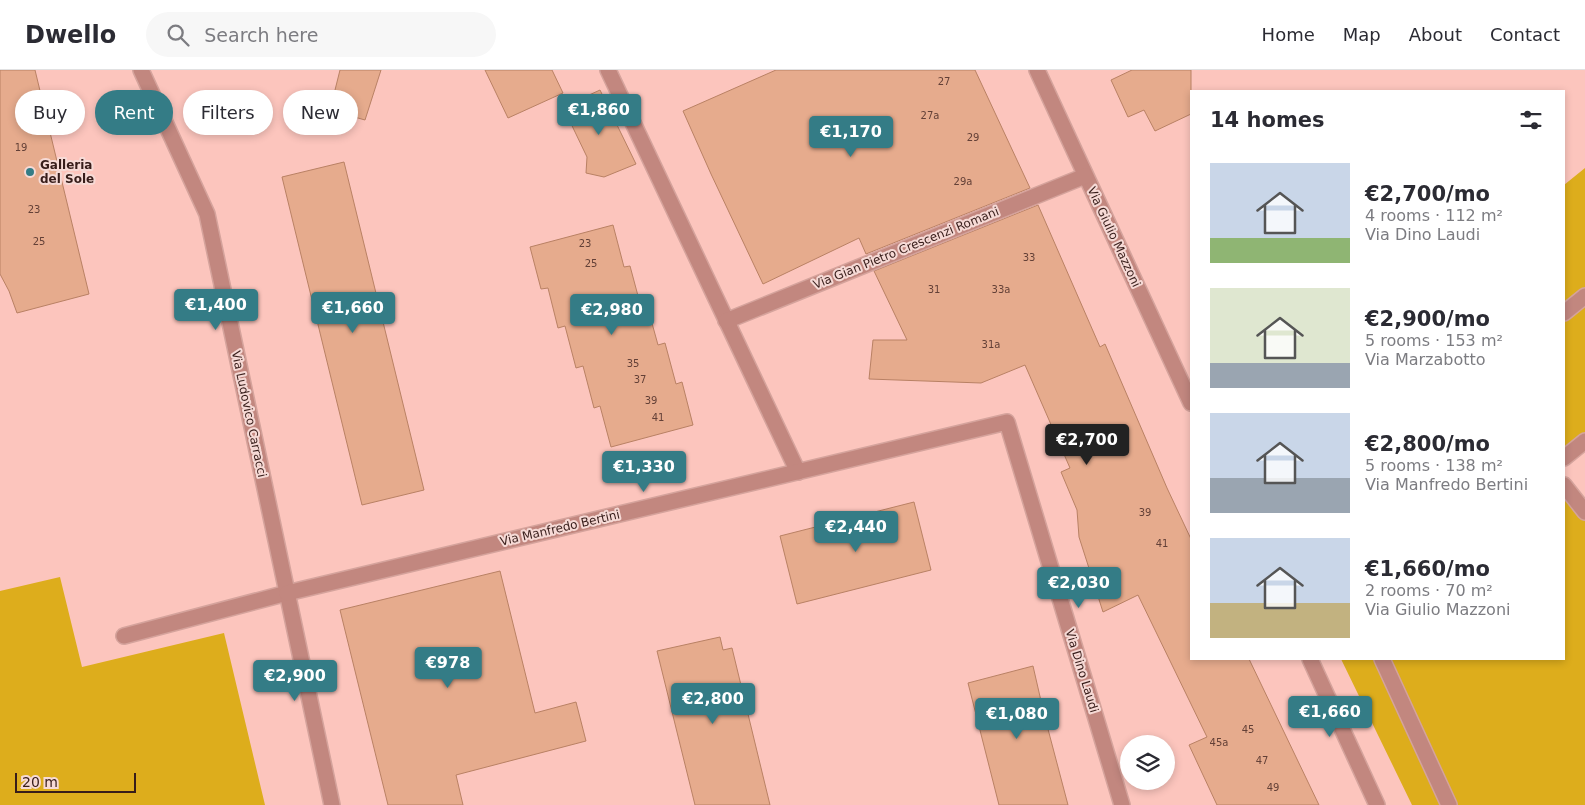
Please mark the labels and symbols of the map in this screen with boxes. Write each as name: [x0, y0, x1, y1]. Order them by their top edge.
house number: 27: [938, 76, 950, 87]
pin: €1,860: [558, 93, 640, 136]
house number: 27a: [921, 110, 939, 121]
pin: €1,170: [810, 116, 892, 158]
house number: 29: [967, 132, 979, 143]
house number: 19: [15, 142, 27, 153]
place label: Galleria del Sole: [40, 158, 94, 186]
marker: Galleria del Sole: [24, 166, 36, 178]
house number: 29a: [954, 176, 972, 187]
street label: Via Giulio Mazzoni: [1085, 185, 1143, 289]
house number: 23: [28, 204, 40, 215]
street label: Via Gian Pietro Crescenzi Romani: [811, 204, 1001, 292]
house number: 25: [33, 236, 45, 247]
house number: 23: [579, 238, 591, 249]
house number: 33: [1023, 252, 1035, 263]
house number: 25: [585, 258, 597, 269]
house number: 31: [928, 284, 940, 295]
house number: 33a: [992, 284, 1010, 295]
pin: €1,400: [175, 288, 257, 331]
pin: €1,660: [312, 292, 394, 334]
pin: €2,980: [571, 294, 653, 336]
house number: 31a: [982, 339, 1000, 350]
street label: Via Ludovico Carracci: [229, 349, 269, 479]
house number: 35: [627, 358, 639, 369]
house number: 37: [634, 374, 646, 385]
house number: 39: [645, 395, 657, 406]
house number: 41: [652, 412, 664, 423]
pin: €2,700: [1046, 424, 1128, 466]
pin: €1,330: [603, 450, 685, 493]
street label: Via Manfredo Bertini: [499, 507, 621, 549]
house number: 39: [1139, 507, 1151, 518]
pin: €2,440: [815, 510, 897, 553]
house number: 41: [1156, 538, 1168, 549]
pin: €2,030: [1038, 566, 1120, 609]
street label: Via Dino Laudi: [1063, 628, 1101, 714]
pin: €978: [418, 646, 478, 689]
pin: €2,900: [254, 660, 336, 702]
pin: €2,800: [672, 682, 754, 725]
pin: €1,660: [1289, 696, 1371, 738]
pin: €1,080: [976, 698, 1058, 740]
house number: 45: [1242, 724, 1254, 735]
house number: 45a: [1210, 737, 1228, 748]
house number: 47: [1256, 755, 1268, 766]
scale bar: [15, 770, 136, 793]
house number: 49: [1267, 782, 1279, 793]

